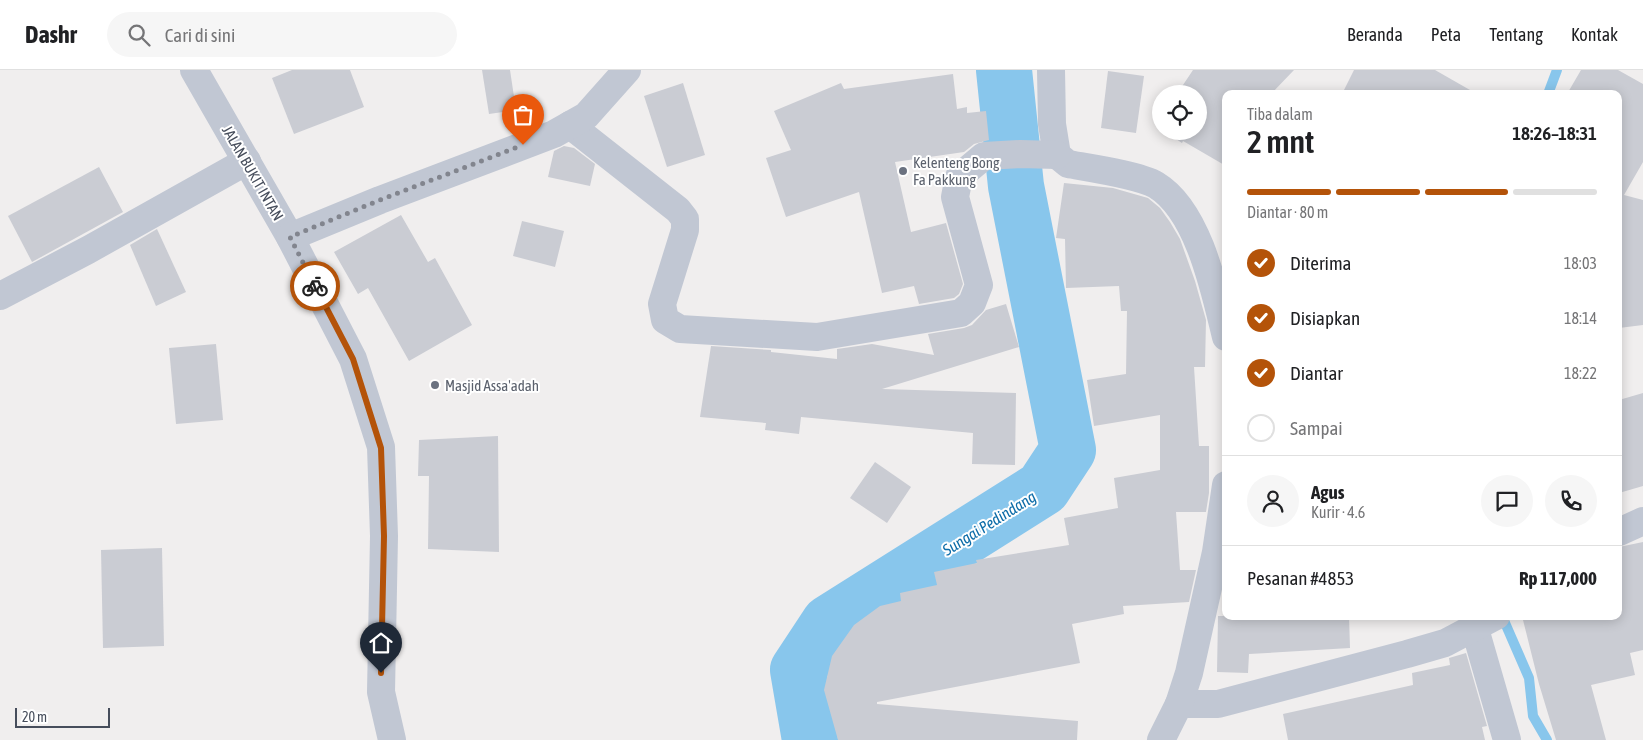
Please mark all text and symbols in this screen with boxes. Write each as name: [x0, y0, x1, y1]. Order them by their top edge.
search box: [107, 12, 457, 57]
text: Dashr: [25, 21, 77, 48]
icon: search: [125, 21, 153, 49]
text: Cari di sini: [165, 24, 235, 46]
text: Beranda: [1347, 24, 1403, 45]
text: Peta: [1431, 24, 1461, 45]
text: Tentang: [1489, 24, 1543, 45]
text: Kontak: [1571, 24, 1618, 45]
map controls: [1152, 85, 1207, 140]
button: locate: [1152, 85, 1207, 140]
pin: [502, 94, 544, 145]
icon: bag: [509, 101, 537, 129]
text: Tiba dalam: [1247, 105, 1313, 123]
street label: JALAN BUKIT INTAN: [219, 122, 287, 224]
text: 18:26–18:31: [1512, 122, 1597, 144]
text: 2 mnt: [1247, 123, 1314, 160]
place label: Kelenteng Bong Fa Pakkung: [913, 154, 1000, 188]
marker: Kelenteng Bong Fa Pakkung: [897, 165, 909, 177]
text: Diantar · 80 m: [1247, 203, 1328, 221]
icon: check: [1247, 249, 1275, 277]
text: Diterima: [1290, 252, 1351, 274]
text: 18:03: [1564, 254, 1597, 272]
courier: [290, 261, 340, 311]
icon: bike: [301, 272, 329, 300]
icon: check: [1247, 304, 1275, 332]
text: Disiapkan: [1290, 307, 1360, 329]
text: 18:14: [1564, 309, 1597, 327]
icon: check: [1247, 359, 1275, 387]
text: Diantar: [1290, 362, 1343, 384]
text: 18:22: [1564, 364, 1597, 382]
place label: Masjid Assa'adah: [445, 377, 539, 394]
marker: Masjid Assa'adah: [429, 379, 441, 391]
text: Sampai: [1290, 417, 1343, 439]
button: person: [1247, 475, 1299, 527]
button: chat: [1481, 475, 1533, 527]
button: phone: [1545, 475, 1597, 527]
text: Agus: [1311, 481, 1344, 503]
water label: Sungai Pedindang: [938, 487, 1040, 560]
text: Kurir · 4.6: [1311, 503, 1365, 521]
text: Pesanan #4853: [1247, 567, 1354, 589]
text: Rp 117,000: [1519, 567, 1597, 589]
pin: [360, 622, 402, 673]
icon: home: [367, 629, 395, 657]
scale bar: [15, 705, 110, 728]
text: 20 m: [22, 709, 47, 725]

